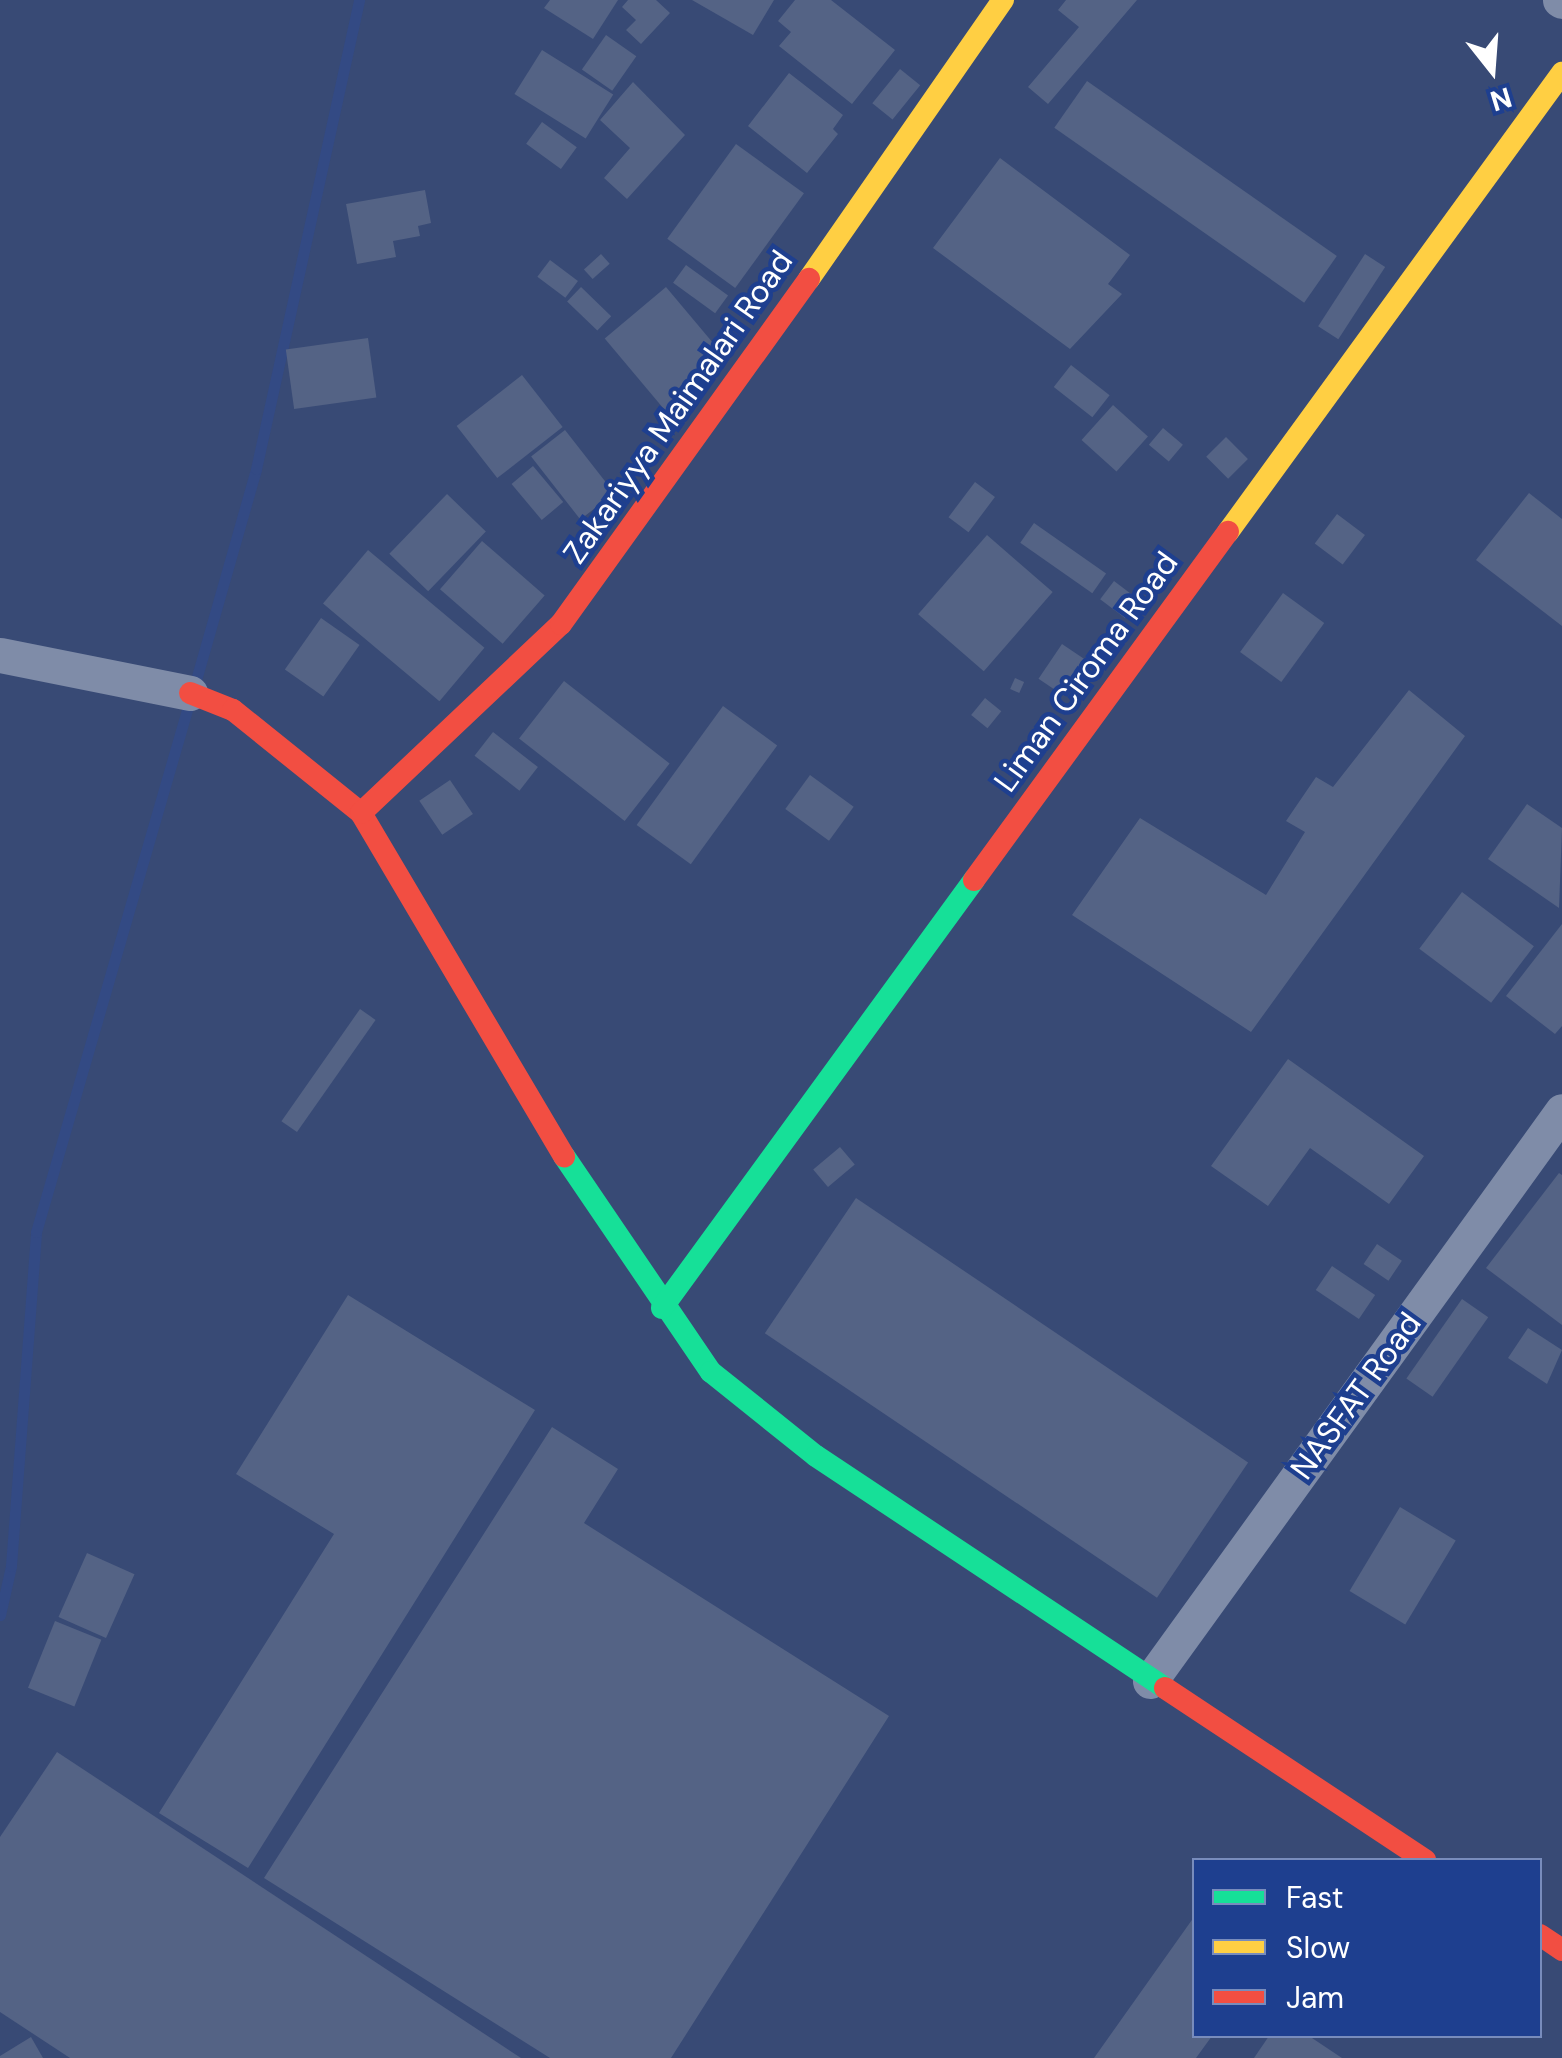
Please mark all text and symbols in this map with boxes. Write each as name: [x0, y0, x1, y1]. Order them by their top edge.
north arrow: [1442, 20, 1542, 120]
text: N: [1486, 78, 1516, 120]
street label: Zakariyya Maimalari Road: [555, 243, 801, 571]
street label: Liman Ciroma Road: [986, 545, 1186, 799]
street label: NASFAT Road: [1283, 1305, 1429, 1487]
legend: [1192, 1858, 1542, 2038]
text: Fast: [1286, 1878, 1344, 1917]
text: Slow: [1286, 1928, 1350, 1967]
text: Jam: [1286, 1978, 1344, 2017]

